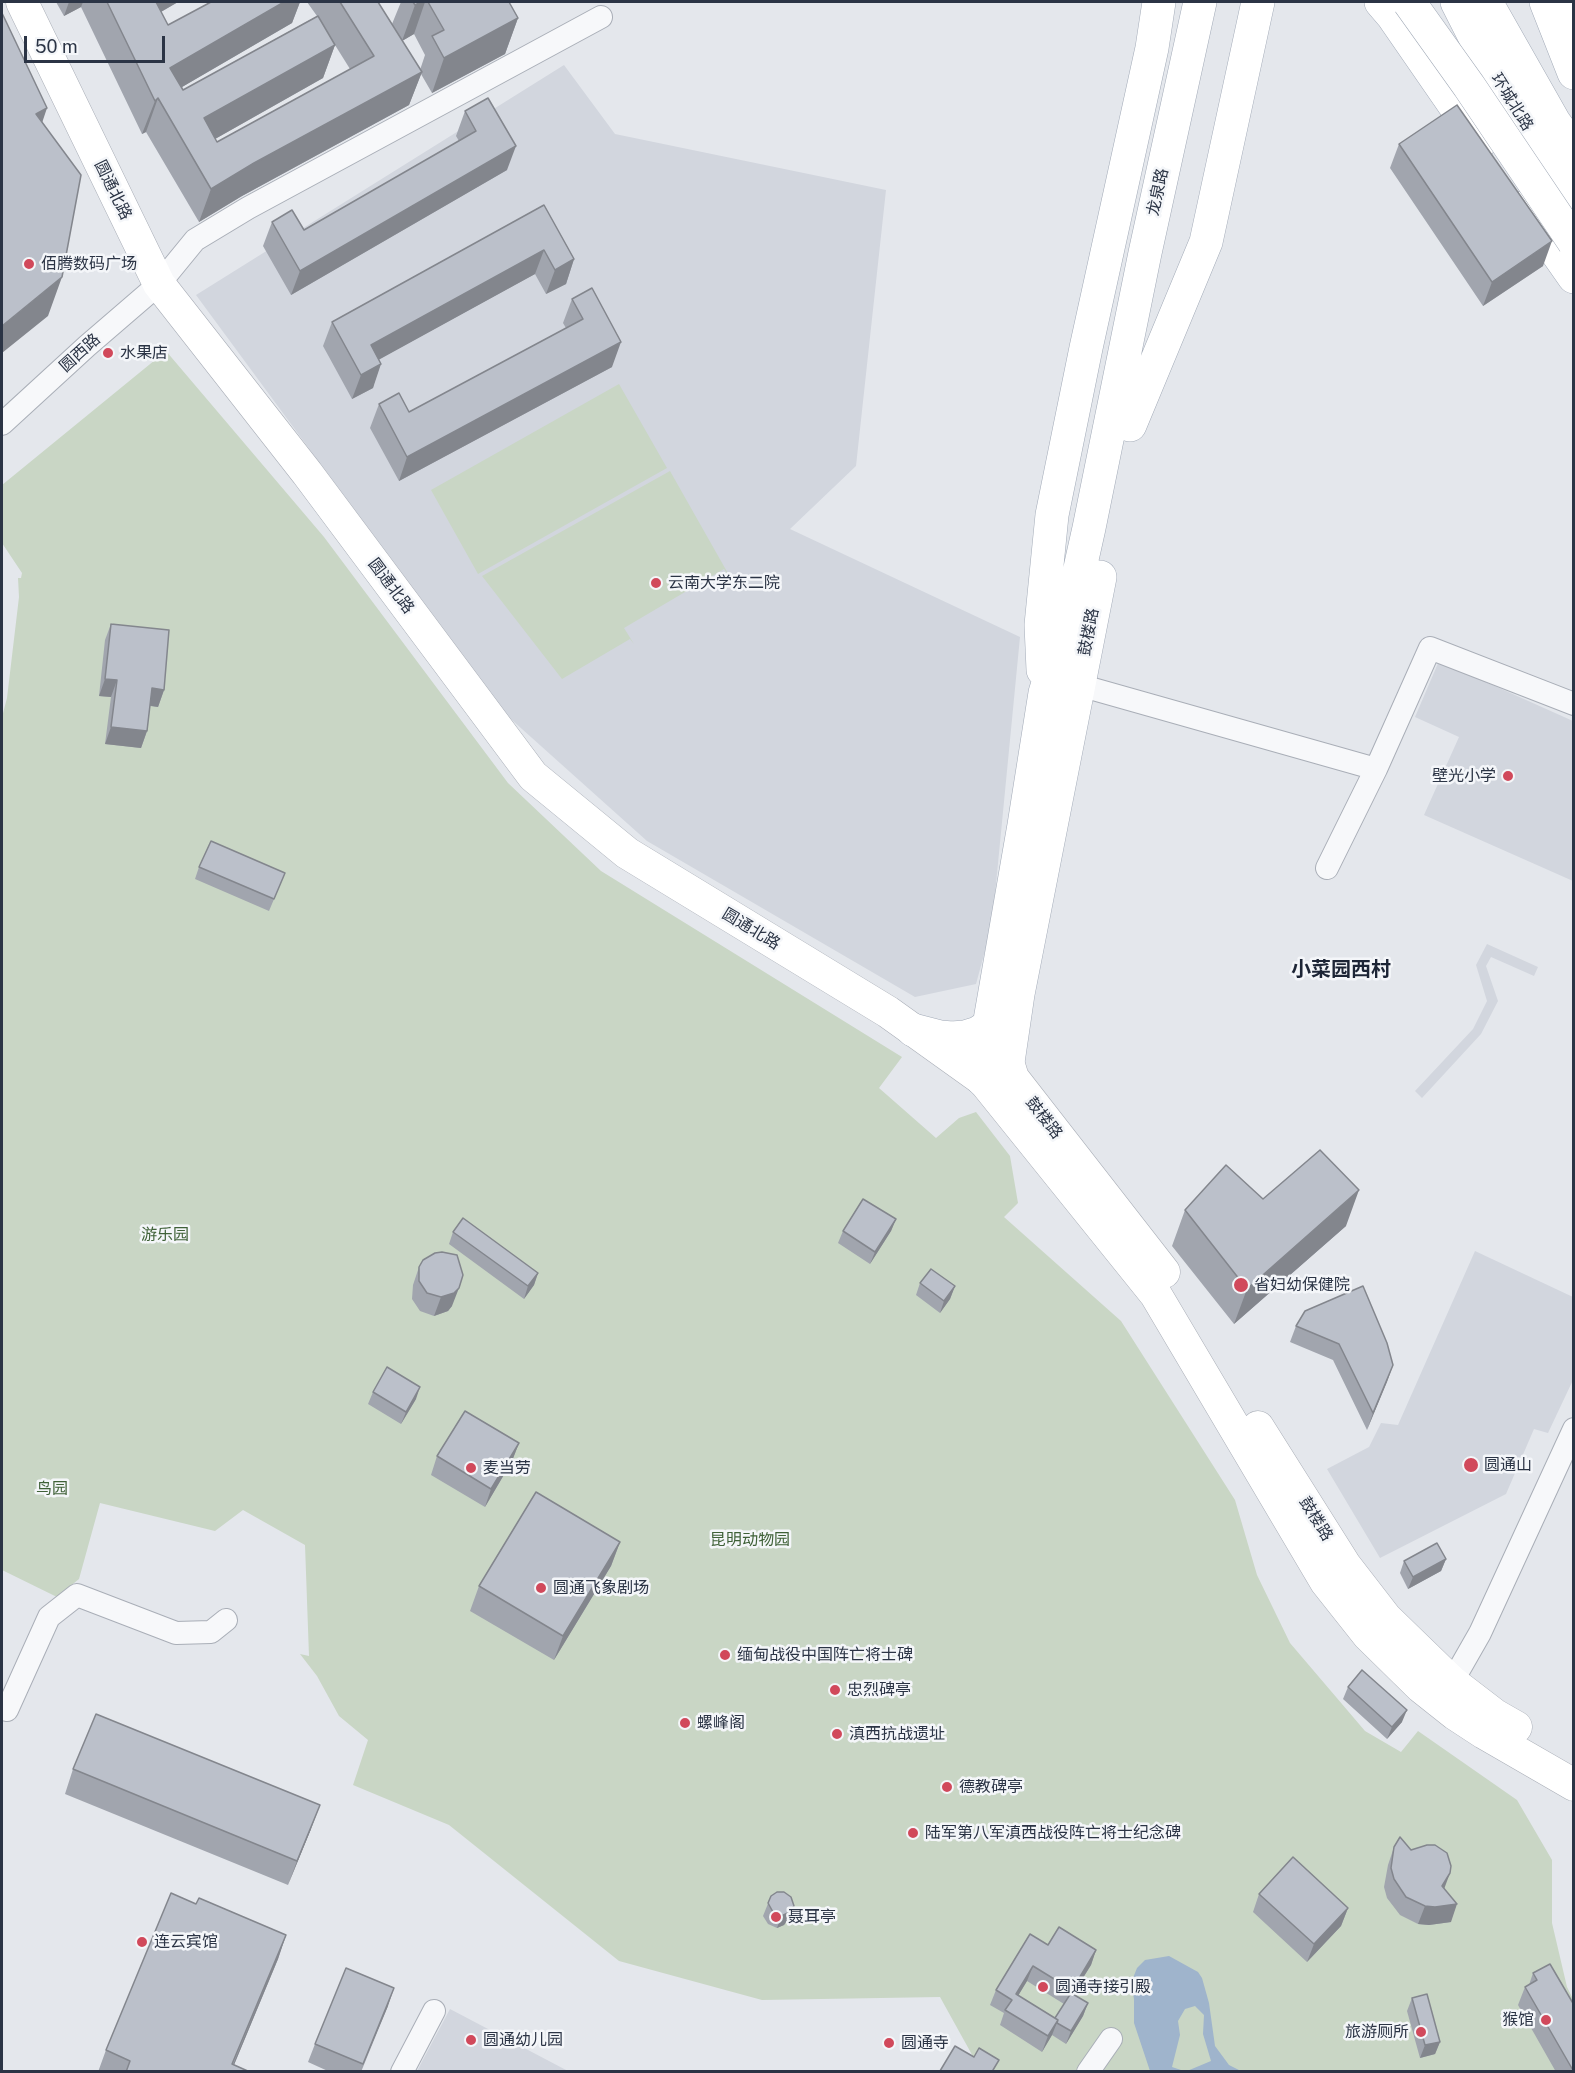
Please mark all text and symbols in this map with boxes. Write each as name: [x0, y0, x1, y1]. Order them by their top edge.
scale bar: [27, 24, 168, 62]
text: 50 m: [35, 36, 78, 57]
street label: 环城北路: [1487, 70, 1537, 134]
street label: 圆通北路: [90, 157, 136, 223]
street label: 龙泉路: [1144, 167, 1172, 217]
place label: 佰腾数码广场: [41, 254, 137, 274]
marker: 佰腾数码广场: [22, 257, 36, 271]
street label: 圆西路: [56, 330, 104, 376]
place label: 水果店: [120, 343, 168, 363]
marker: 水果店: [101, 346, 115, 360]
street label: 圆通北路: [364, 555, 418, 617]
place label: 云南大学东二院: [668, 573, 780, 593]
marker: 云南大学东二院: [649, 576, 663, 590]
street label: 鼓楼路: [1075, 607, 1103, 657]
place label: 壁光小学: [1432, 766, 1496, 786]
marker: 壁光小学: [1501, 769, 1515, 783]
street label: 圆通北路: [719, 904, 783, 954]
district label: 小菜园西村: [1291, 958, 1391, 982]
street label: 鼓楼路: [1022, 1093, 1066, 1143]
park label: 游乐园: [141, 1225, 189, 1245]
place label: 省妇幼保健院: [1254, 1275, 1350, 1295]
marker: 省妇幼保健院: [1232, 1276, 1250, 1294]
place label: 圆通山: [1484, 1455, 1532, 1475]
marker: 圆通山: [1462, 1456, 1480, 1474]
place label: 麦当劳: [483, 1458, 531, 1478]
marker: 麦当劳: [464, 1461, 478, 1475]
park label: 鸟园: [36, 1479, 68, 1499]
street label: 鼓楼路: [1295, 1494, 1337, 1544]
park label: 昆明动物园: [710, 1530, 790, 1550]
place label: 圆通飞象剧场: [553, 1578, 649, 1598]
marker: 圆通飞象剧场: [534, 1581, 548, 1595]
place label: 缅甸战役中国阵亡将士碑: [737, 1645, 913, 1665]
marker: 缅甸战役中国阵亡将士碑: [718, 1648, 732, 1662]
place label: 忠烈碑亭: [847, 1680, 911, 1700]
marker: 忠烈碑亭: [828, 1683, 842, 1697]
place label: 螺峰阁: [697, 1713, 745, 1733]
marker: 螺峰阁: [678, 1716, 692, 1730]
place label: 滇西抗战遗址: [849, 1724, 945, 1744]
marker: 滇西抗战遗址: [830, 1727, 844, 1741]
place label: 德教碑亭: [959, 1777, 1023, 1797]
marker: 德教碑亭: [940, 1780, 954, 1794]
place label: 陆军第八军滇西战役阵亡将士纪念碑: [925, 1823, 1181, 1843]
marker: 陆军第八军滇西战役阵亡将士纪念碑: [906, 1826, 920, 1840]
place label: 聂耳亭: [788, 1907, 836, 1927]
marker: 聂耳亭: [769, 1910, 783, 1924]
place label: 连云宾馆: [154, 1932, 218, 1952]
marker: 连云宾馆: [135, 1935, 149, 1949]
place label: 圆通寺接引殿: [1055, 1977, 1151, 1997]
marker: 圆通寺接引殿: [1036, 1980, 1050, 1994]
place label: 猴馆: [1502, 2010, 1534, 2030]
marker: 猴馆: [1539, 2013, 1553, 2027]
place label: 旅游厕所: [1345, 2022, 1409, 2042]
marker: 旅游厕所: [1414, 2025, 1428, 2039]
place label: 圆通幼儿园: [483, 2030, 563, 2050]
marker: 圆通幼儿园: [464, 2033, 478, 2047]
place label: 圆通寺: [901, 2033, 949, 2053]
marker: 圆通寺: [882, 2036, 896, 2050]

